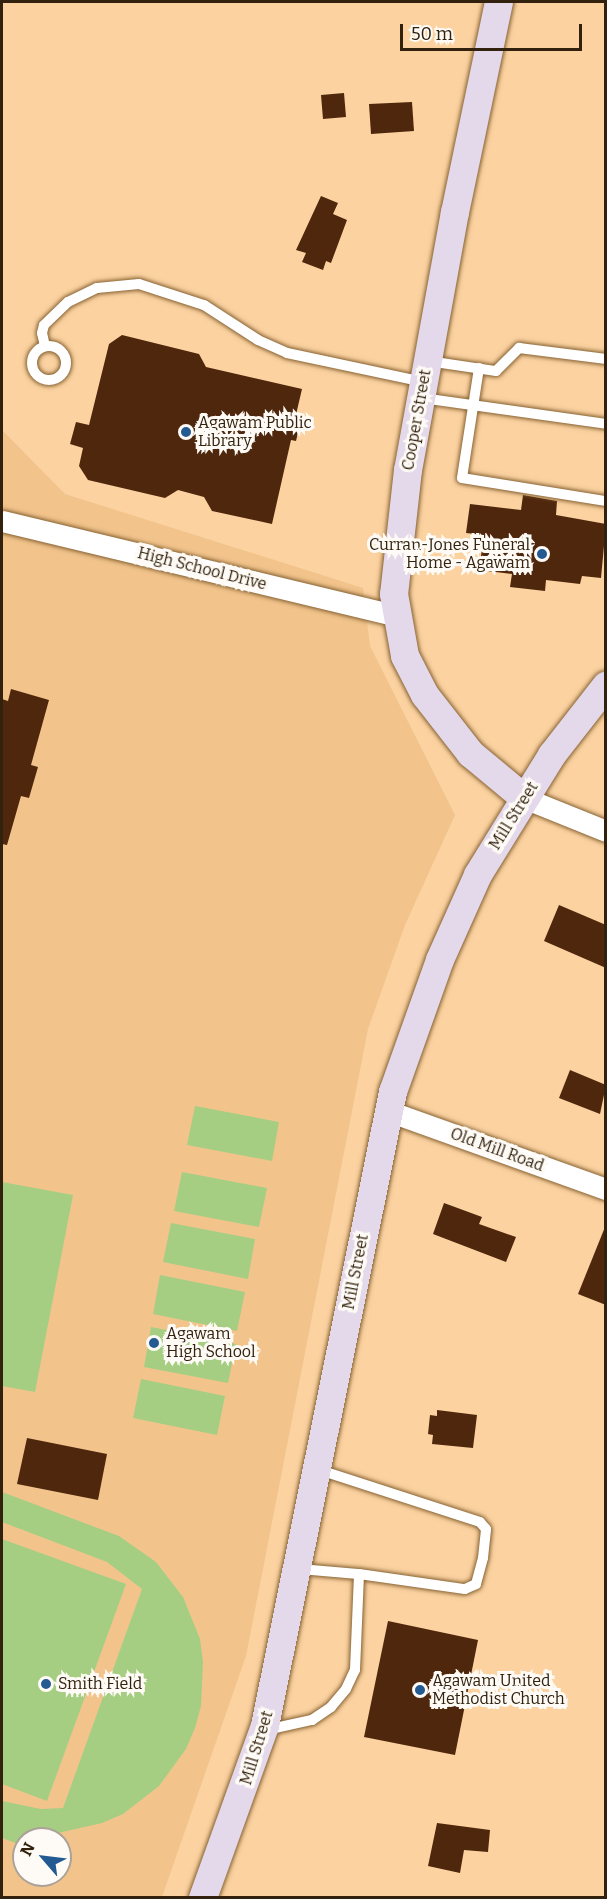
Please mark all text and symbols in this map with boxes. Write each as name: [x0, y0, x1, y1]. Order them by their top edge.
scale bar: [403, 12, 584, 50]
text: 50 m: [411, 23, 453, 45]
street label: Cooper Street: [399, 368, 435, 472]
place label: Agawam Public Library: [198, 413, 312, 451]
marker: Agawam Public Library: [179, 425, 193, 439]
place label: Curran-Jones Funeral Home - Agawam: [369, 535, 530, 573]
street label: High School Drive: [136, 544, 268, 594]
marker: Curran-Jones Funeral Home - Agawam: [535, 547, 549, 561]
street label: Mill Street: [486, 778, 542, 854]
street label: Old Mill Road: [448, 1124, 546, 1176]
street label: Mill Street: [339, 1233, 373, 1311]
place label: Agawam High School: [166, 1324, 256, 1362]
marker: Agawam High School: [147, 1336, 161, 1350]
place label: Agawam United Methodist Church: [432, 1671, 565, 1709]
place label: Smith Field: [58, 1674, 142, 1694]
marker: Smith Field: [39, 1677, 53, 1691]
marker: Agawam United Methodist Church: [413, 1683, 427, 1697]
street label: Mill Street: [237, 1709, 277, 1787]
north arrow: [12, 1827, 72, 1887]
text: N: [16, 1839, 39, 1859]

